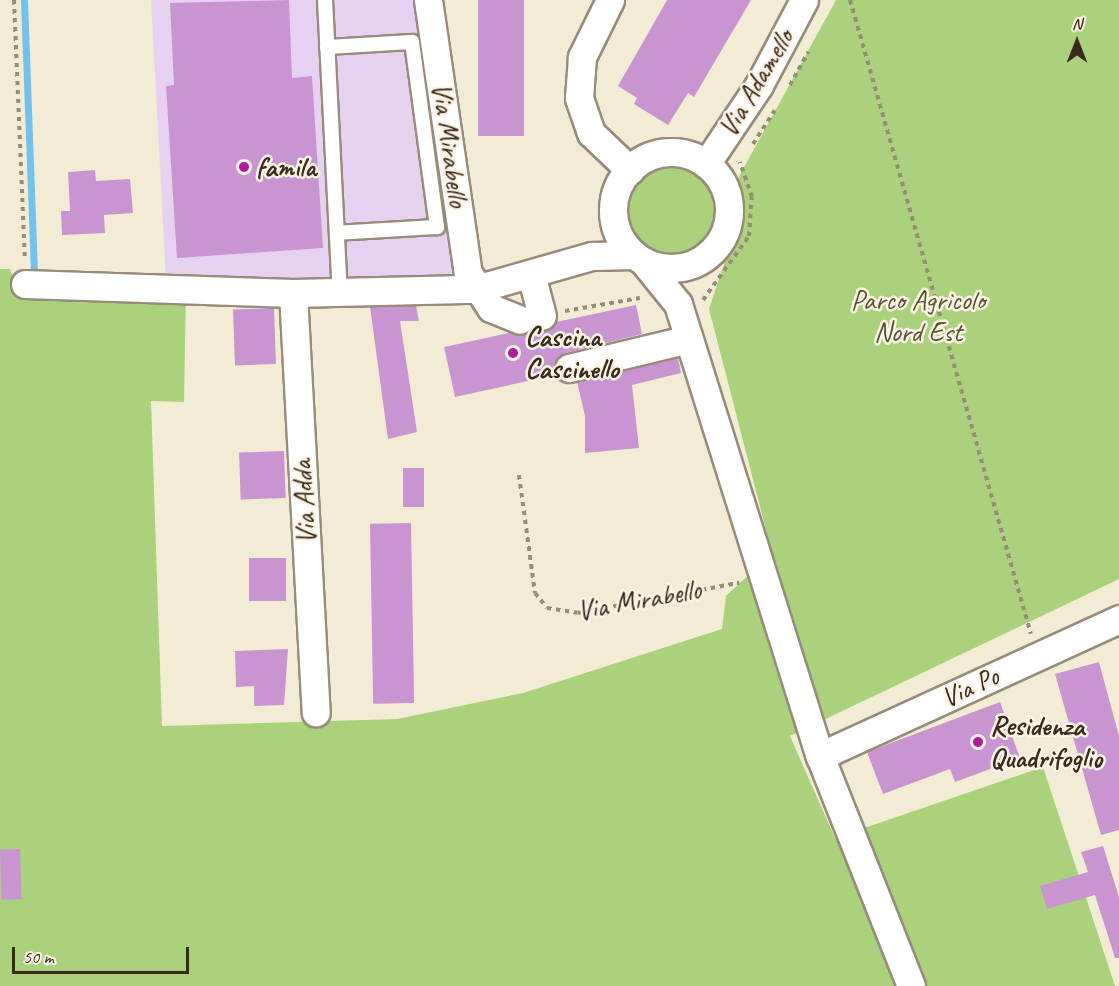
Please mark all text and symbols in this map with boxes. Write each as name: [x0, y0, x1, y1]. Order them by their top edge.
north arrow: [1047, 12, 1107, 72]
text: N: [1072, 14, 1082, 34]
street label: Via Adamello: [711, 23, 801, 143]
street label: Via Mirabello: [425, 81, 475, 209]
place label: famila: [256, 150, 316, 184]
marker: famila: [237, 160, 251, 174]
park label: Parco Agricolo Nord Est: [851, 283, 985, 349]
place label: Cascina Cascinello: [525, 320, 619, 386]
marker: Cascina Cascinello: [506, 346, 520, 360]
street label: Via Adda: [285, 459, 323, 545]
street label: Via Mirabello: [575, 573, 703, 627]
street label: Via Po: [936, 659, 1004, 715]
place label: Residenza Quadrifoglio: [990, 709, 1102, 775]
marker: Residenza Quadrifoglio: [971, 735, 985, 749]
scale bar: [15, 935, 192, 973]
text: 50 m: [23, 946, 54, 968]

